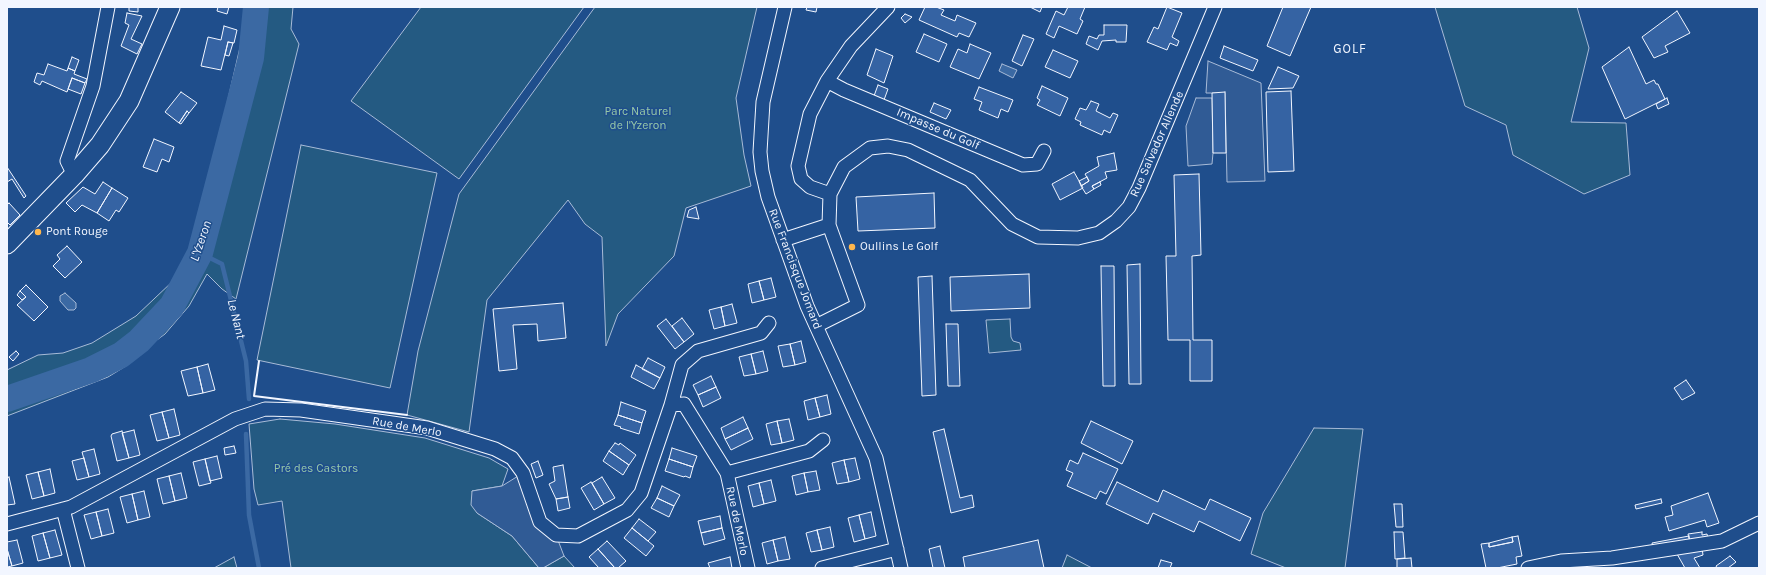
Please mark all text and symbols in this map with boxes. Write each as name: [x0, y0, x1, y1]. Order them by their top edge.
district label: GOLF: [1333, 41, 1367, 57]
street label: Rue Salvador Allende: [1127, 89, 1187, 199]
park label: Parc Naturel de l'Yzeron: [604, 105, 672, 133]
street label: Impasse du Golf: [894, 105, 982, 153]
street label: Rue Francisque Jomard: [765, 207, 825, 331]
water label: L'Yzeron: [187, 219, 215, 263]
place label: Pont Rouge: [46, 225, 108, 239]
marker: Pont Rouge: [33, 227, 43, 237]
place label: Oullins Le Golf: [860, 240, 938, 254]
marker: Oullins Le Golf: [847, 242, 857, 252]
water label: Le Nant: [224, 298, 248, 340]
street label: Rue de Merlo: [371, 414, 443, 440]
park label: Pré des Castors: [274, 462, 358, 476]
street label: Rue de Merlo: [723, 485, 751, 557]

